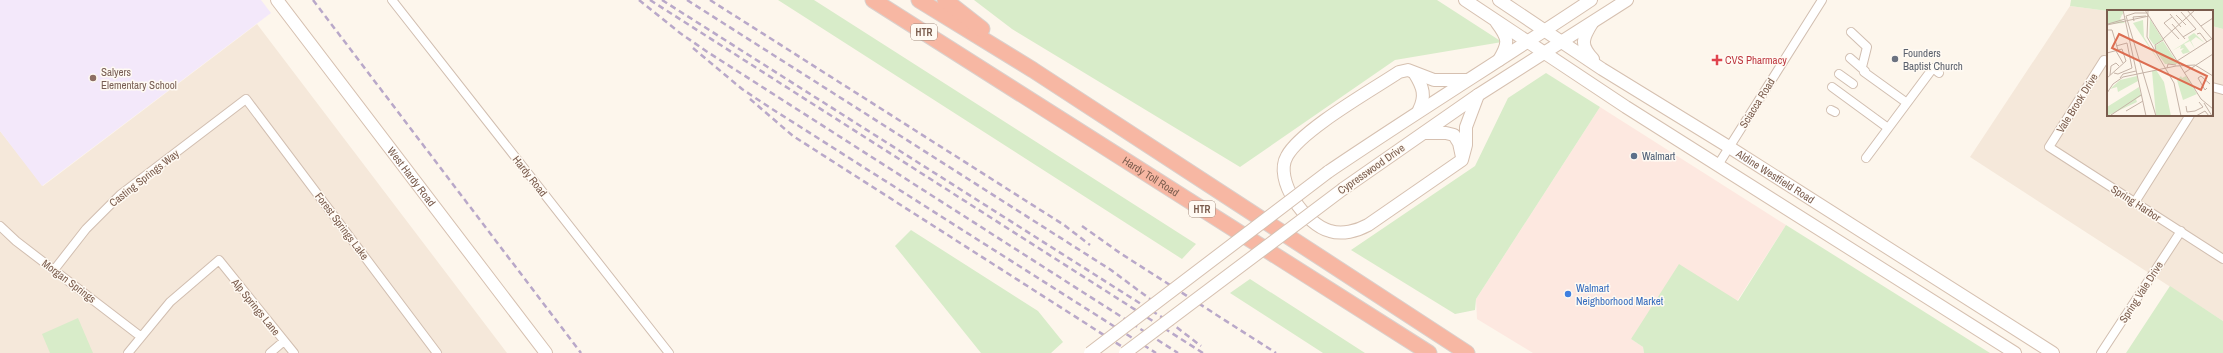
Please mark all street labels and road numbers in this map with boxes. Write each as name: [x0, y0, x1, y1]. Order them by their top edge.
road number: HTR: [911, 24, 937, 40]
street label: Vale Brook Drive: [2053, 71, 2101, 135]
street label: Sciacca Road: [1736, 75, 1778, 131]
street label: Cypresswood Drive: [1335, 141, 1407, 197]
street label: West Hardy Road: [384, 144, 439, 209]
street label: Casting Springs Way: [106, 146, 182, 210]
street label: Aldine Westfield Road: [1733, 146, 1817, 207]
street label: Hardy Road: [510, 153, 550, 199]
street label: Hardy Toll Road: [1120, 153, 1182, 199]
street label: Spring Harbor: [2108, 182, 2164, 224]
street label: Forest Springs Lake: [312, 190, 372, 262]
road number: HTR: [1189, 201, 1215, 217]
street label: Morgan Springs: [39, 256, 99, 306]
street label: Spring Vale Drive: [2116, 259, 2166, 325]
street label: Alp Springs Lane: [228, 275, 283, 338]

